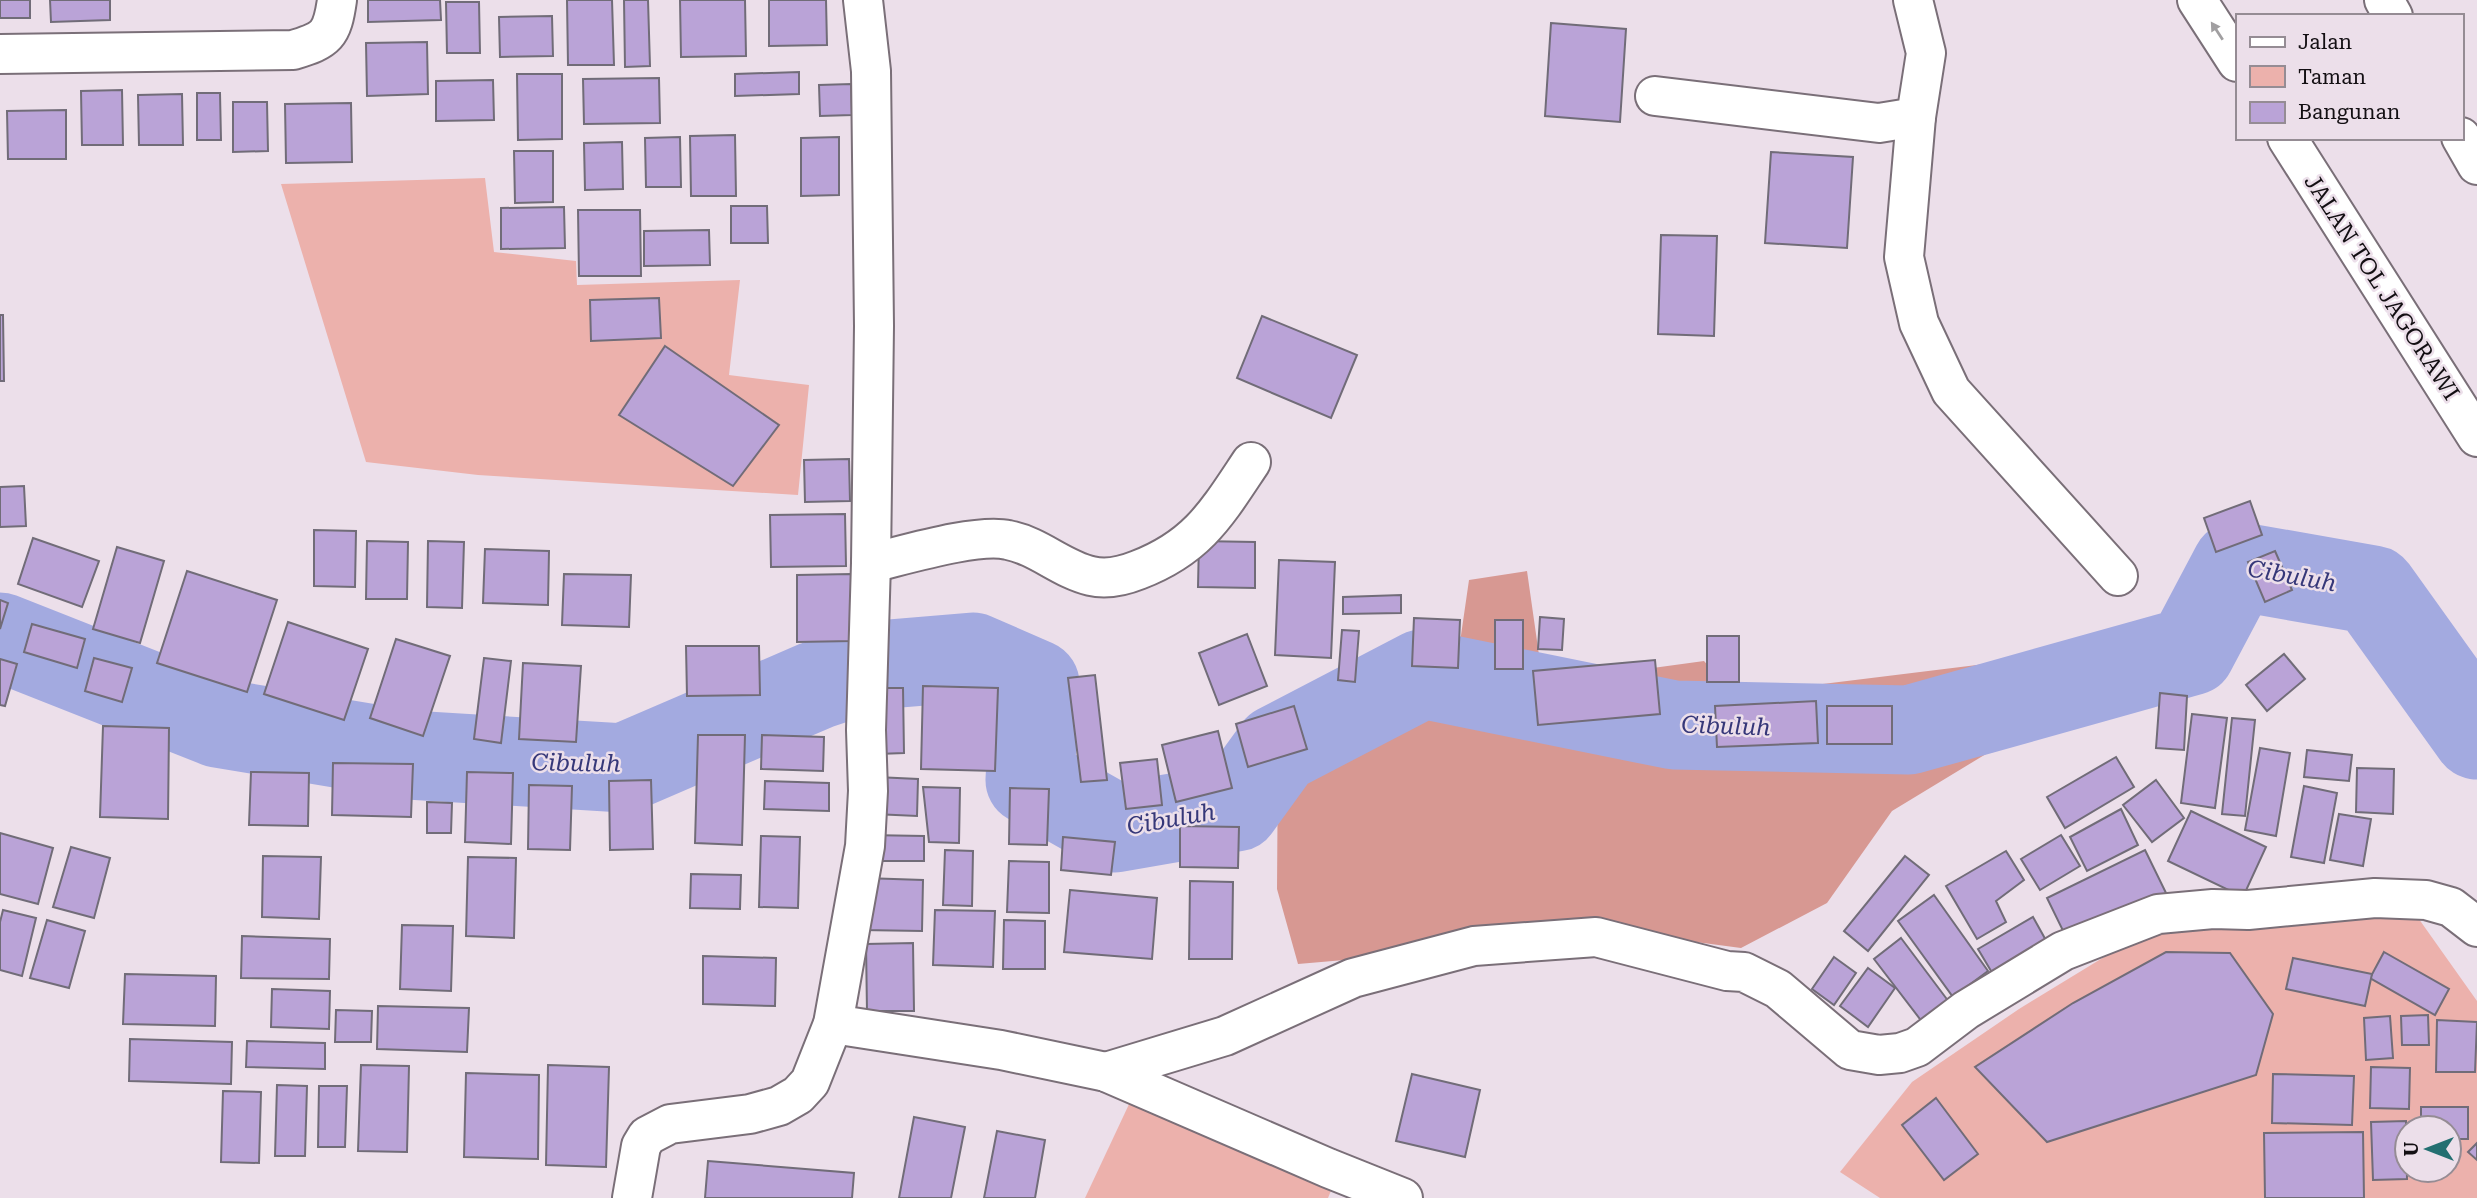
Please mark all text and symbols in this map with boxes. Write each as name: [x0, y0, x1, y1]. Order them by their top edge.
legend: [2236, 14, 2463, 140]
one-way arrow: [2211, 21, 2224, 41]
text: Jalan: [2298, 30, 2353, 54]
text: Taman: [2298, 65, 2367, 89]
text: Bangunan: [2298, 100, 2401, 124]
street label: JALAN TOL JAGORAWI: [2298, 169, 2465, 405]
water label: Cibuluh: [2246, 554, 2338, 598]
water label: Cibuluh: [1681, 710, 1771, 742]
water label: Cibuluh: [531, 748, 621, 778]
water label: Cibuluh: [1125, 797, 1217, 841]
north arrow: [2393, 1114, 2463, 1184]
text: U: [2400, 1141, 2423, 1156]

